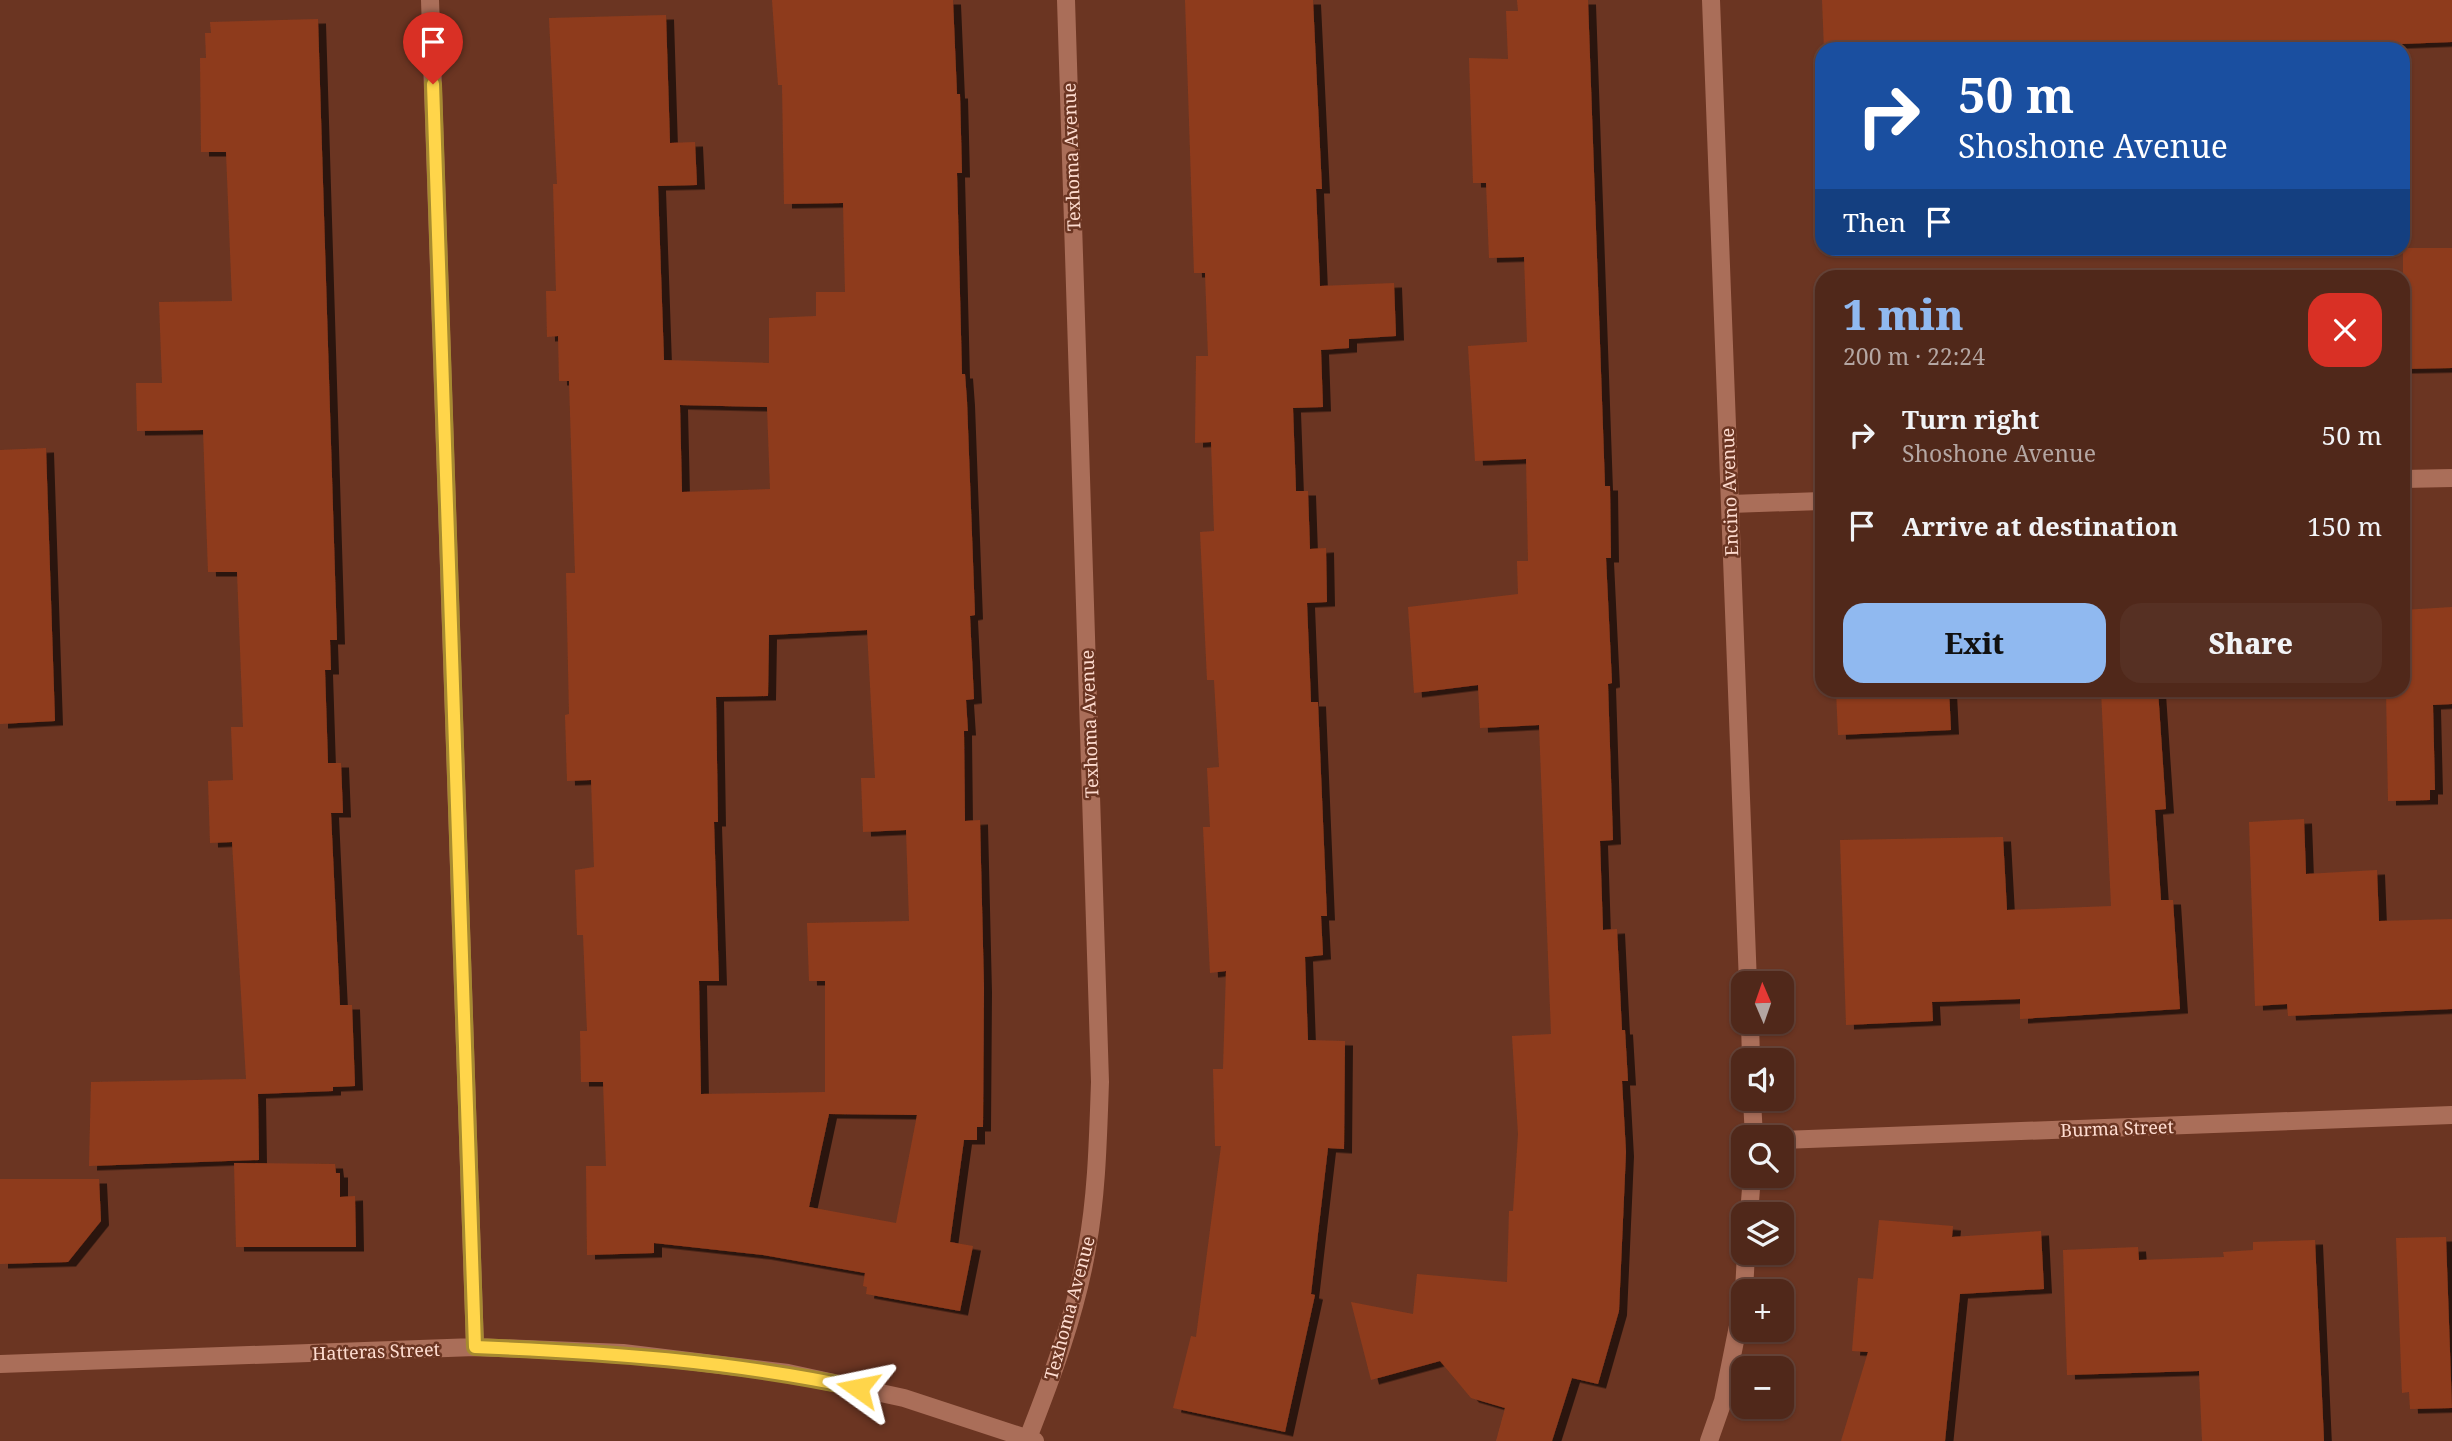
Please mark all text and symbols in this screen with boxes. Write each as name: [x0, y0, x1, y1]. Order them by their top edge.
pin: [403, 12.0, 463, 84]
icon: arrive: [414, 23, 452, 61]
text: 50 m: [1958, 61, 2074, 127]
icon: right: [1843, 70, 1934, 161]
street label: Texhoma Avenue: [1056, 83, 1086, 231]
text: Shoshone Avenue: [1958, 124, 2228, 167]
icon: arrive: [1920, 203, 1958, 241]
text: Then: [1843, 204, 1906, 240]
text: 1 min: [1843, 285, 1964, 342]
button: close: [2308, 293, 2382, 367]
text: 200 m · 22:24: [1843, 340, 1985, 372]
text: Turn right: [1902, 401, 2039, 437]
icon: right: [1843, 416, 1881, 454]
text: 50 m: [2322, 417, 2382, 453]
street label: Encino Avenue: [1715, 427, 1743, 557]
text: Shoshone Avenue: [1902, 437, 2096, 469]
icon: arrive: [1843, 507, 1881, 545]
text: Arrive at destination: [1902, 508, 2178, 544]
text: 150 m: [2307, 508, 2382, 544]
button: Exit: [1843, 603, 2106, 683]
button: Share: [2120, 603, 2382, 683]
street label: Texhoma Avenue: [1074, 650, 1104, 798]
north arrow: [1731, 971, 1794, 1034]
map controls: [1731, 971, 1794, 1419]
button: sound: [1731, 1048, 1794, 1111]
street label: Burma Street: [2060, 1114, 2174, 1142]
button: search: [1731, 1125, 1794, 1188]
button: layers: [1731, 1202, 1794, 1265]
street label: Texhoma Avenue: [1038, 1233, 1100, 1383]
button: +: [1731, 1279, 1794, 1342]
street label: Hatteras Street: [312, 1337, 440, 1365]
position arrow: [821, 1351, 895, 1425]
button: −: [1731, 1356, 1794, 1419]

